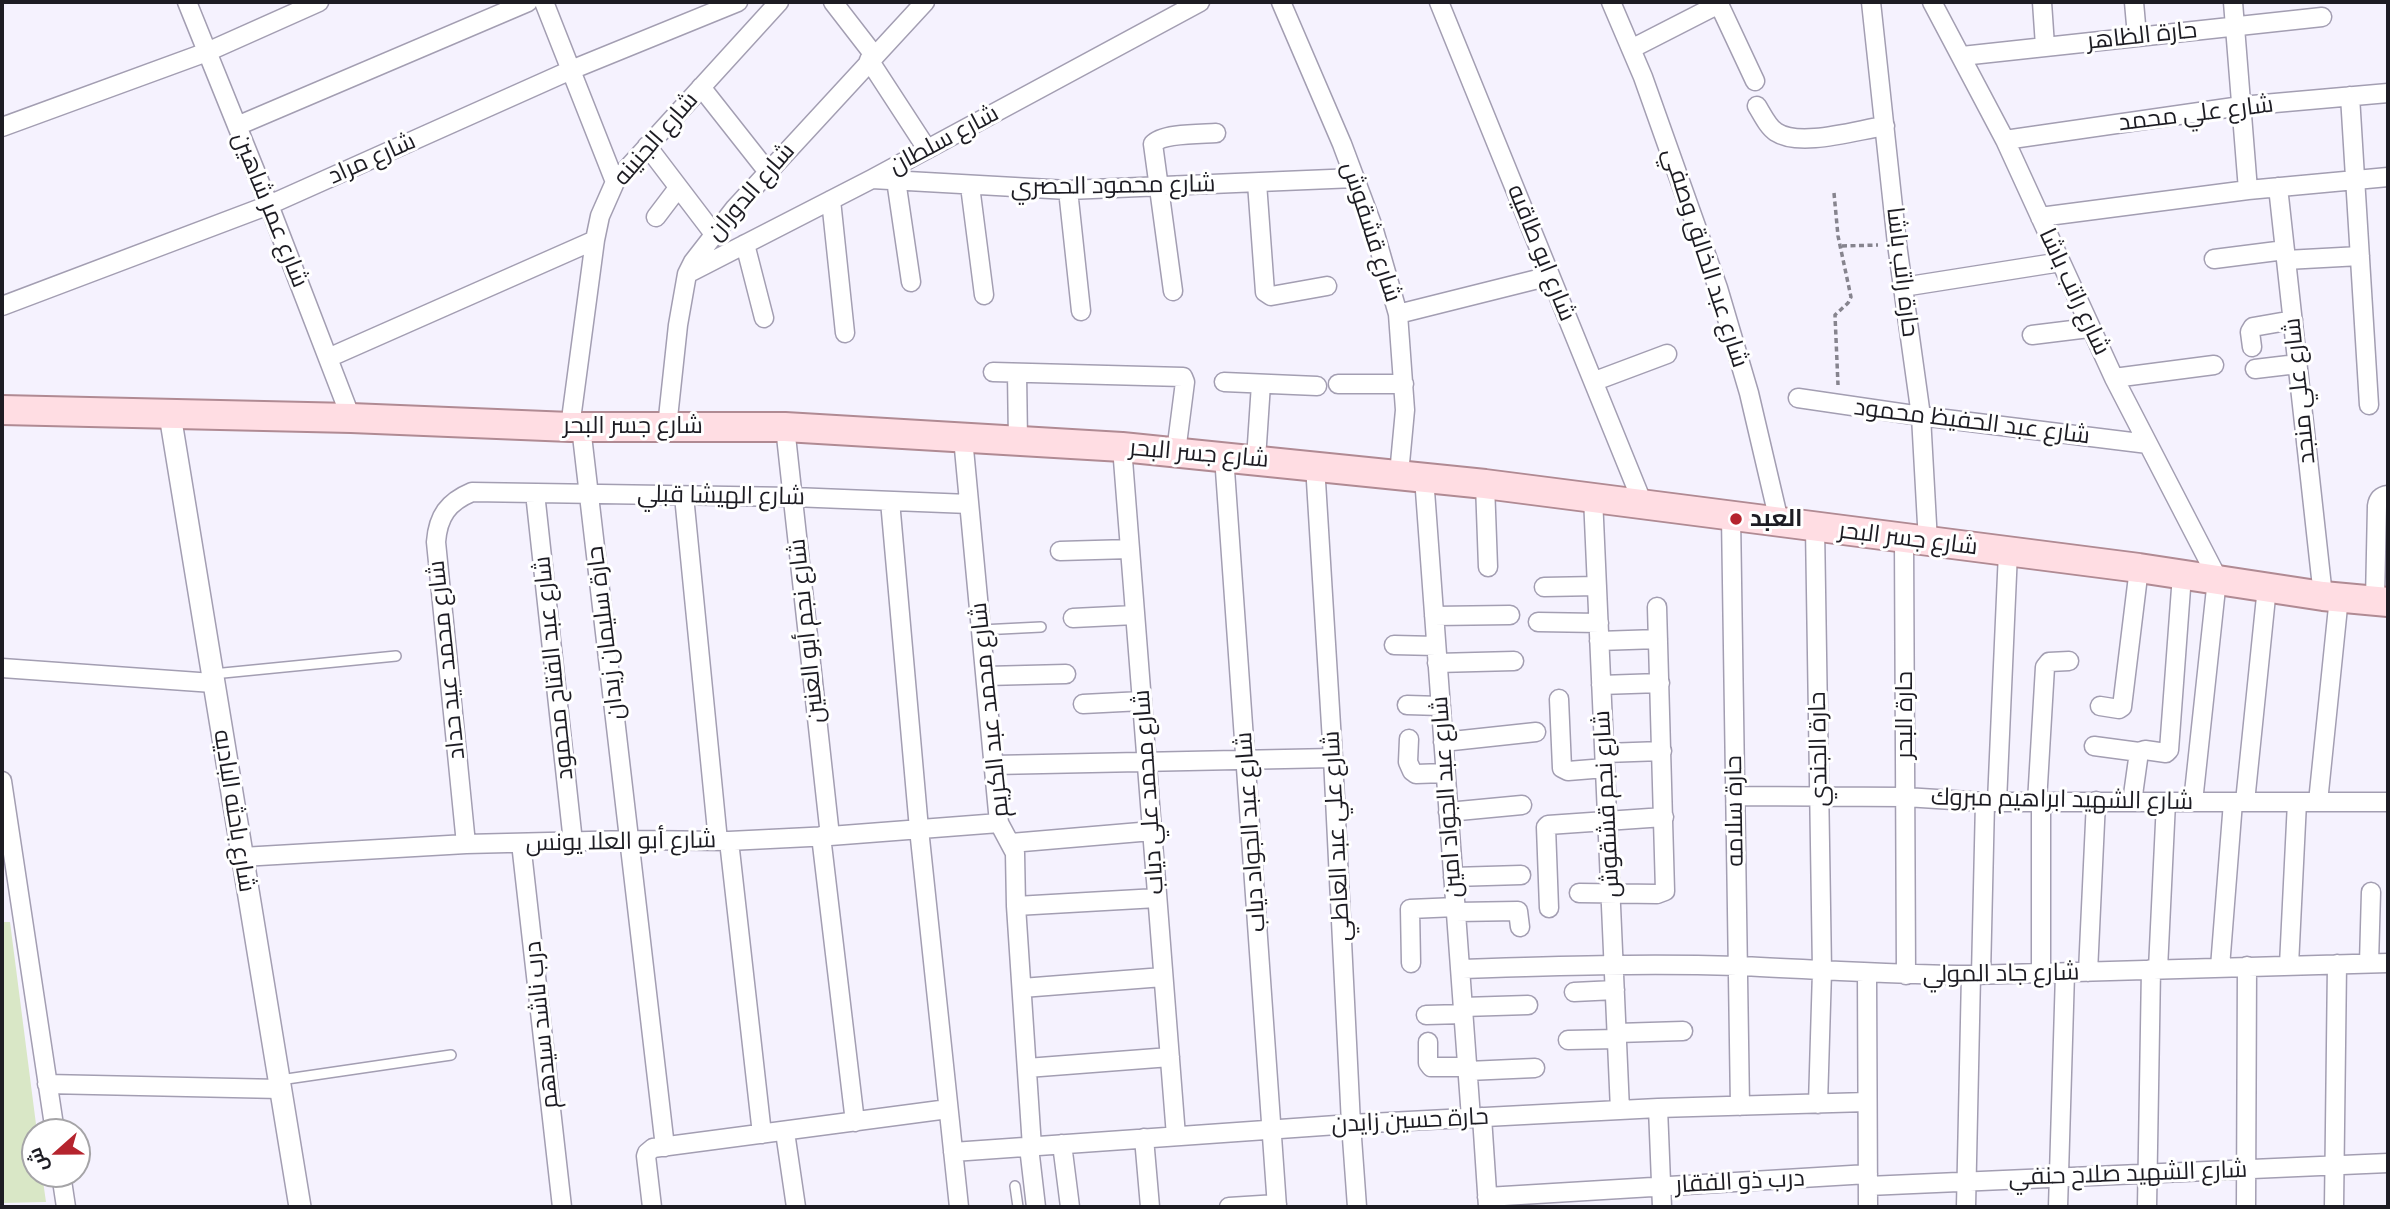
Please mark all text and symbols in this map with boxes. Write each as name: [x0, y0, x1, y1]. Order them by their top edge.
street label: حارة الظاهر: [2086, 16, 2198, 56]
street label: شارع الجنينه: [608, 86, 704, 192]
street label: شارع علي محمد: [2117, 90, 2275, 138]
street label: شارع سلطان: [884, 99, 1004, 181]
street label: شارع مراد: [324, 127, 420, 191]
street label: شارع عمر شاهين: [226, 128, 314, 292]
street label: شارع الدوران: [701, 137, 801, 247]
street label: شارع عبد الخالق وصفي: [1656, 145, 1754, 371]
street label: شارع قشقوش: [1335, 158, 1407, 306]
street label: شارع محمود الحصري: [1010, 170, 1216, 202]
street label: شارع ابو طاقيه: [1501, 181, 1581, 325]
street label: حارة راتب باشا: [1880, 205, 1924, 339]
street label: شارع راتب باشا: [2032, 224, 2116, 360]
street label: شارع علي منجد: [2278, 317, 2322, 465]
street label: شارع عبد الحفيظ محمود: [1852, 393, 2092, 451]
street label: شارع جسر البحر: [563, 412, 703, 440]
street label: شارع جسر البحر: [1128, 434, 1270, 474]
street label: شارع الهيشا قبلي: [637, 480, 805, 512]
place label: العبد: [1750, 505, 1803, 533]
marker: العبد: [1728, 511, 1744, 527]
street label: شارع جسر البحر: [1837, 516, 1979, 562]
street label: شارع نجم أبو العنين: [783, 537, 831, 725]
street label: حارة سليمان زيدان: [581, 544, 631, 722]
street label: شارع عبد الفتاح محمود: [528, 555, 580, 781]
street label: شارع محمد عيد حداد: [422, 559, 472, 761]
street label: شارع محمد عبد الكريم: [964, 601, 1016, 819]
street label: حارة البحر: [1891, 671, 1919, 759]
street label: شارع محمد علي دياب: [1127, 689, 1171, 895]
street label: حارة الجندي: [1804, 691, 1834, 807]
street label: شارع عبد الجواد امين: [1426, 695, 1468, 899]
street label: شارع نجم قشقوش: [1588, 710, 1626, 898]
street label: شارع باحثه الباديه: [207, 728, 261, 894]
street label: شارع علي عبد العاطي: [1317, 730, 1357, 942]
street label: شارع عبد الجواد دياب: [1230, 731, 1272, 933]
street label: حارة سلامه: [1720, 755, 1750, 867]
street label: شارع الشهيد ابراهيم مبروك: [1931, 783, 2193, 817]
street label: شارع أبو العلا يونس: [525, 826, 717, 858]
street label: درب ناشد سيدهم: [519, 940, 565, 1110]
street label: شارع جاد المولي: [1922, 958, 2080, 990]
street label: حارة حسين زايدن: [1331, 1103, 1489, 1139]
north arrow: [21, 1118, 91, 1188]
text: ش: [23, 1144, 53, 1176]
street label: شارع الشهيد صلاح حنفي: [2008, 1155, 2248, 1193]
street label: درب ذو الفقار: [1675, 1164, 1805, 1200]

